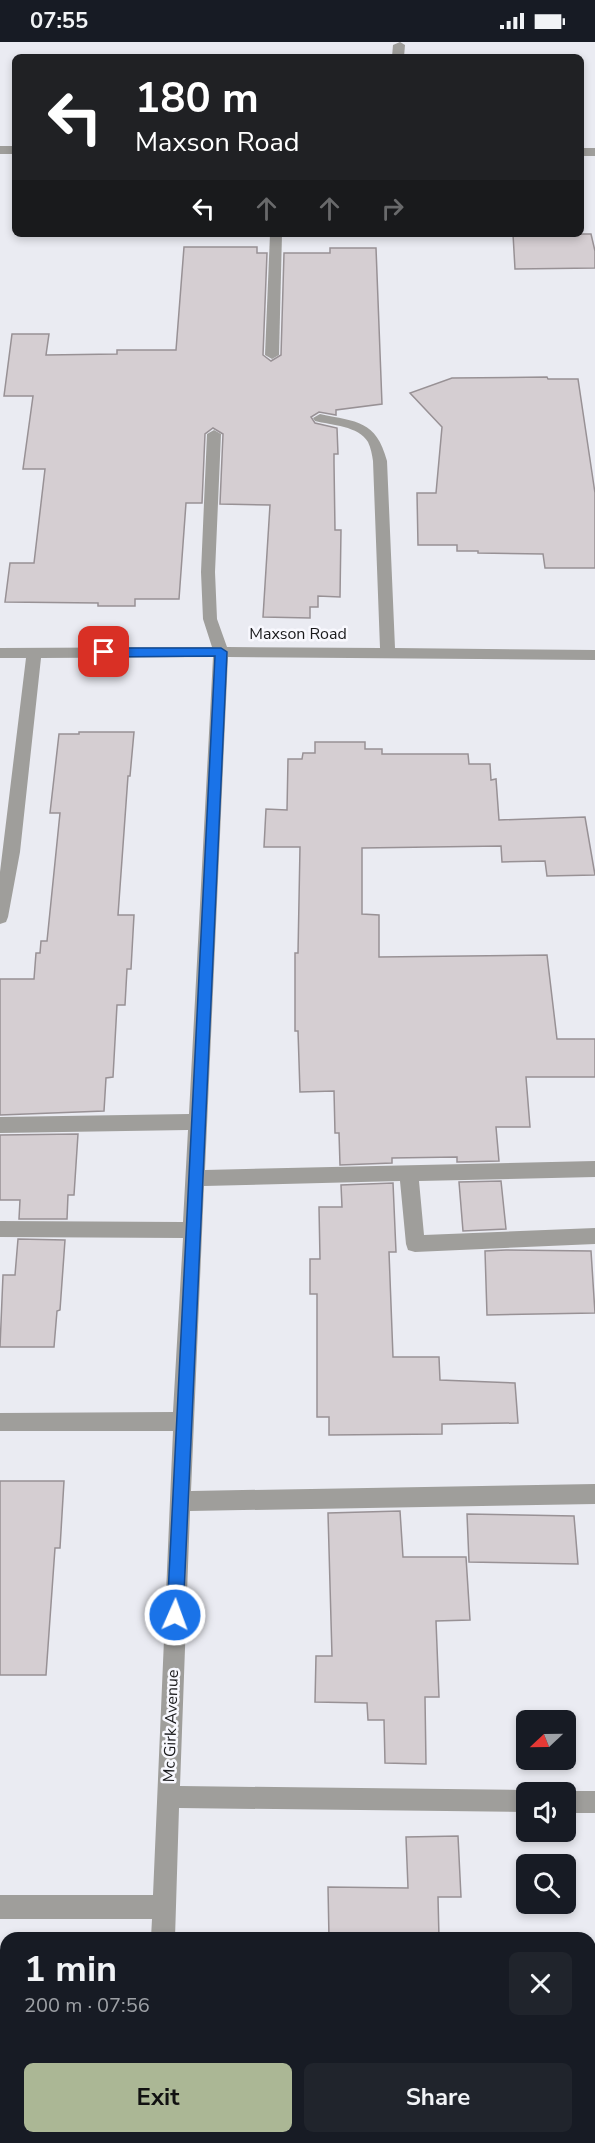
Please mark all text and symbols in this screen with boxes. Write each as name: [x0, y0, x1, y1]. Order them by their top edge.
text: 07:55: [30, 6, 88, 36]
text: 180 m: [135, 70, 259, 127]
icon: left: [36, 78, 114, 156]
text: Maxson Road: [135, 124, 300, 161]
icon: left: [187, 192, 220, 225]
icon: ahead: [250, 192, 283, 225]
icon: ahead: [313, 192, 346, 225]
icon: right: [376, 192, 409, 225]
street label: Maxson Road: [249, 623, 347, 645]
pin: [78, 626, 129, 677]
icon: arrive: [87, 635, 120, 668]
position arrow: [143, 1583, 207, 1647]
street label: Mc Girk Avenue: [158, 1669, 184, 1783]
north arrow: [516, 1710, 576, 1770]
map controls: [516, 1710, 576, 1914]
button: sound: [516, 1782, 576, 1842]
button: search: [516, 1854, 576, 1914]
text: 1 min: [24, 1945, 117, 1994]
button: close: [509, 1952, 572, 2015]
text: 200 m · 07:56: [24, 1992, 150, 2019]
button: Exit: [24, 2063, 292, 2132]
button: Share: [304, 2063, 572, 2132]

